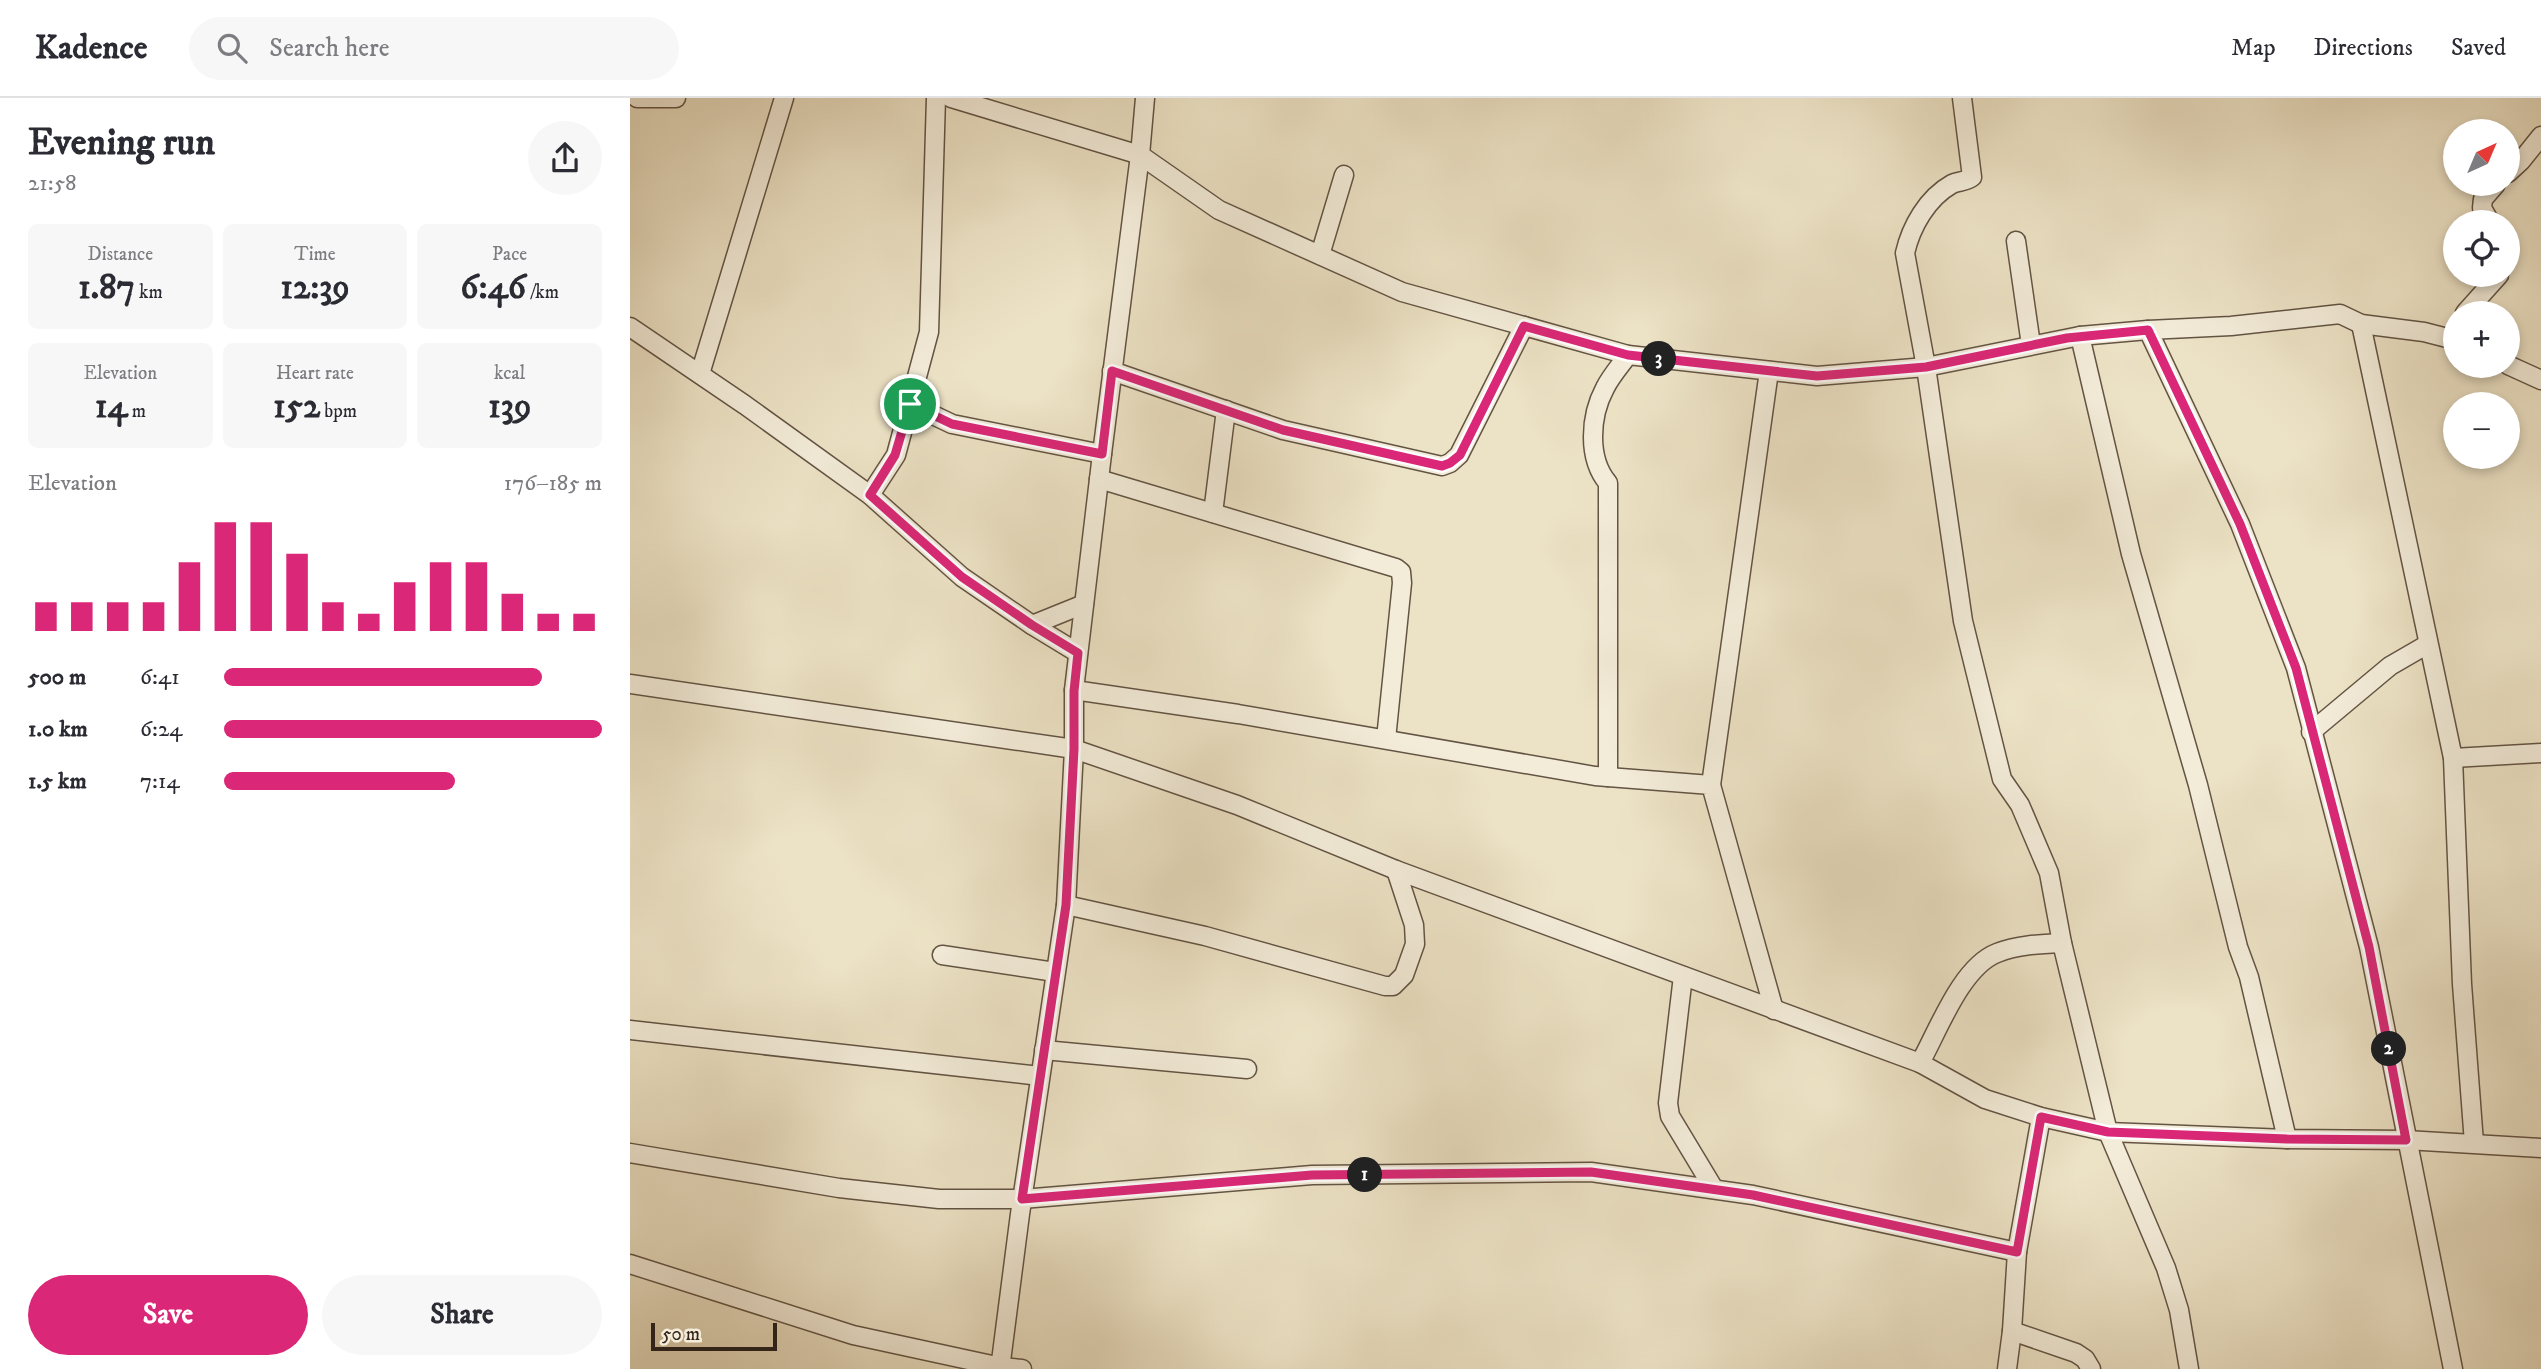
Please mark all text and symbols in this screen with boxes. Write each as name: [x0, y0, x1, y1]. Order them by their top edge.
search box: [189, 17, 679, 80]
text: Kadence: [35, 28, 147, 69]
icon: search: [213, 29, 251, 67]
text: Search here: [269, 32, 390, 65]
text: Map: [2231, 33, 2276, 63]
text: Directions: [2314, 33, 2413, 63]
text: Saved: [2451, 33, 2506, 63]
text: Evening run: [28, 119, 215, 167]
north arrow: [2443, 119, 2520, 196]
map controls: [2443, 119, 2520, 469]
button: share: [528, 121, 602, 195]
text: 21:58: [28, 169, 77, 198]
button: locate: [2443, 210, 2520, 287]
text: Distance: [88, 243, 153, 266]
text: Time: [294, 243, 336, 266]
text: Pace: [492, 243, 527, 266]
text: 1.87: [78, 266, 135, 310]
text: 12:39: [280, 266, 350, 310]
text: 6:46: [460, 266, 526, 310]
text: km: [135, 281, 163, 304]
text: /km: [526, 281, 559, 304]
button: +: [2443, 301, 2520, 378]
pin: 3: [1642, 342, 1676, 376]
text: 3: [1655, 347, 1662, 370]
text: Elevation: [84, 362, 157, 385]
text: Heart rate: [276, 362, 354, 385]
text: kcal: [494, 362, 525, 385]
pin: [880, 374, 940, 434]
text: 14: [95, 385, 128, 429]
text: 152: [273, 385, 320, 429]
text: 139: [488, 385, 531, 429]
icon: arrive: [891, 385, 929, 423]
button: −: [2443, 392, 2520, 469]
text: m: [128, 400, 146, 423]
text: bpm: [320, 400, 357, 423]
text: Elevation: [28, 469, 117, 498]
text: 176–185 m: [504, 469, 602, 498]
text: 500 m: [28, 663, 86, 692]
text: 6:41: [140, 663, 180, 692]
text: 1.0 km: [28, 715, 88, 744]
text: 6:24: [140, 715, 183, 744]
text: 1.5 km: [28, 767, 87, 796]
text: 7:14: [140, 767, 180, 796]
pin: 2: [2372, 1032, 2406, 1066]
text: 2: [2384, 1037, 2393, 1060]
pin: 1: [1348, 1158, 1382, 1192]
text: 1: [1361, 1163, 1368, 1186]
button: Save: [28, 1275, 308, 1355]
button: Share: [322, 1275, 602, 1355]
scale bar: [651, 1320, 777, 1352]
text: 50 m: [662, 1323, 700, 1346]

